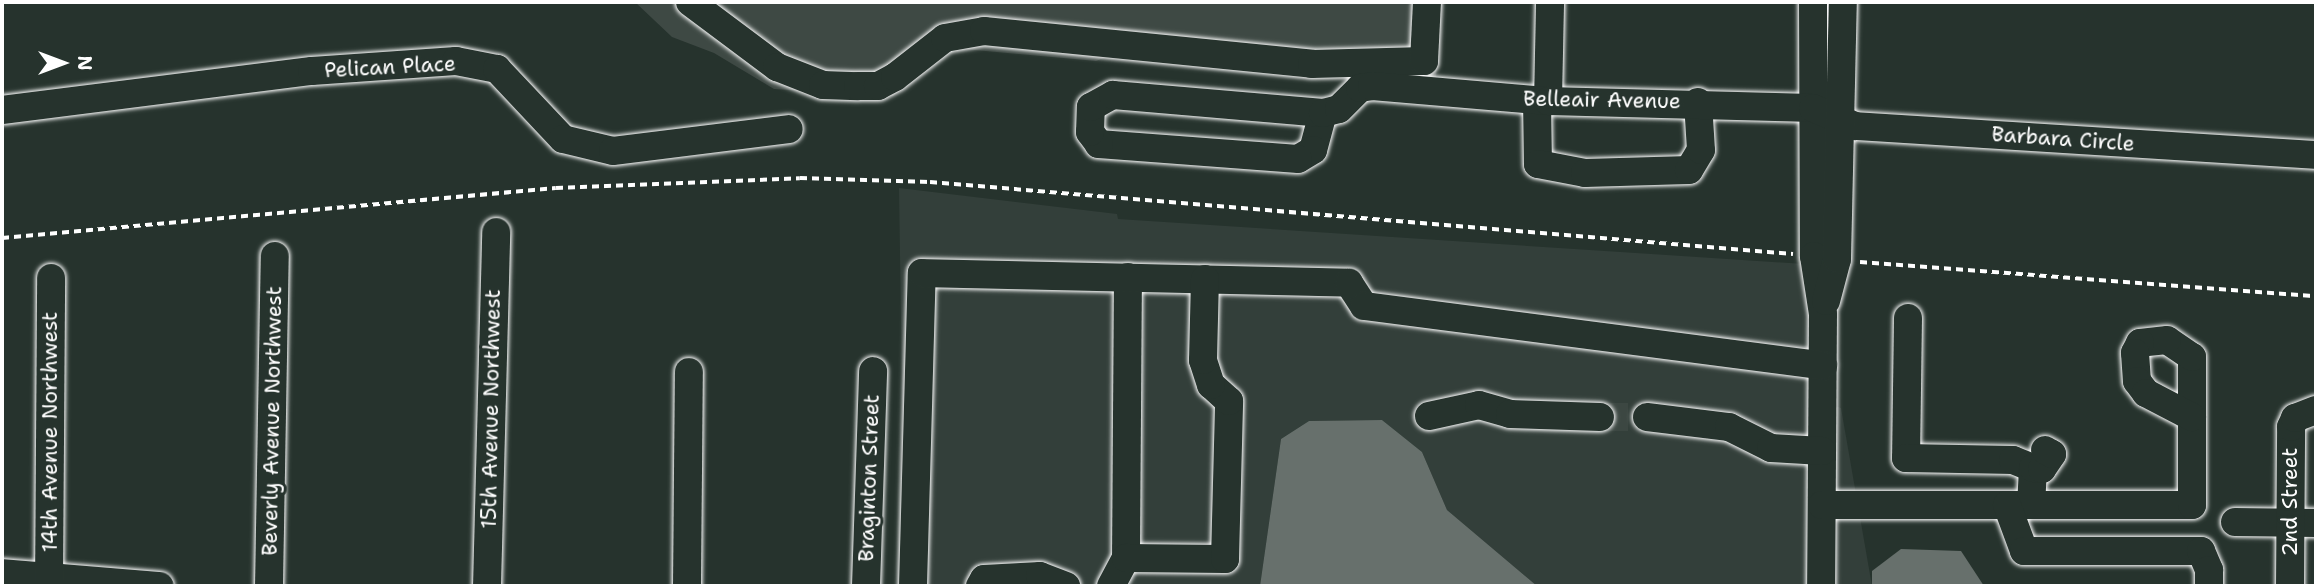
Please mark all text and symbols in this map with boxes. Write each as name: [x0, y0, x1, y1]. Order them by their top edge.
north arrow: [28, 28, 98, 98]
street label: Pelican Place: [324, 51, 456, 83]
text: N: [72, 55, 97, 71]
street label: Belleair Avenue: [1523, 86, 1681, 114]
street label: Barbara Circle: [1991, 121, 2135, 157]
street label: Beverly Avenue Northwest: [257, 286, 287, 556]
street label: 15th Avenue Northwest: [476, 289, 506, 529]
street label: 14th Avenue Northwest: [37, 312, 63, 552]
street label: Braginton Street: [853, 394, 885, 562]
street label: 2nd Street: [2277, 448, 2303, 556]

